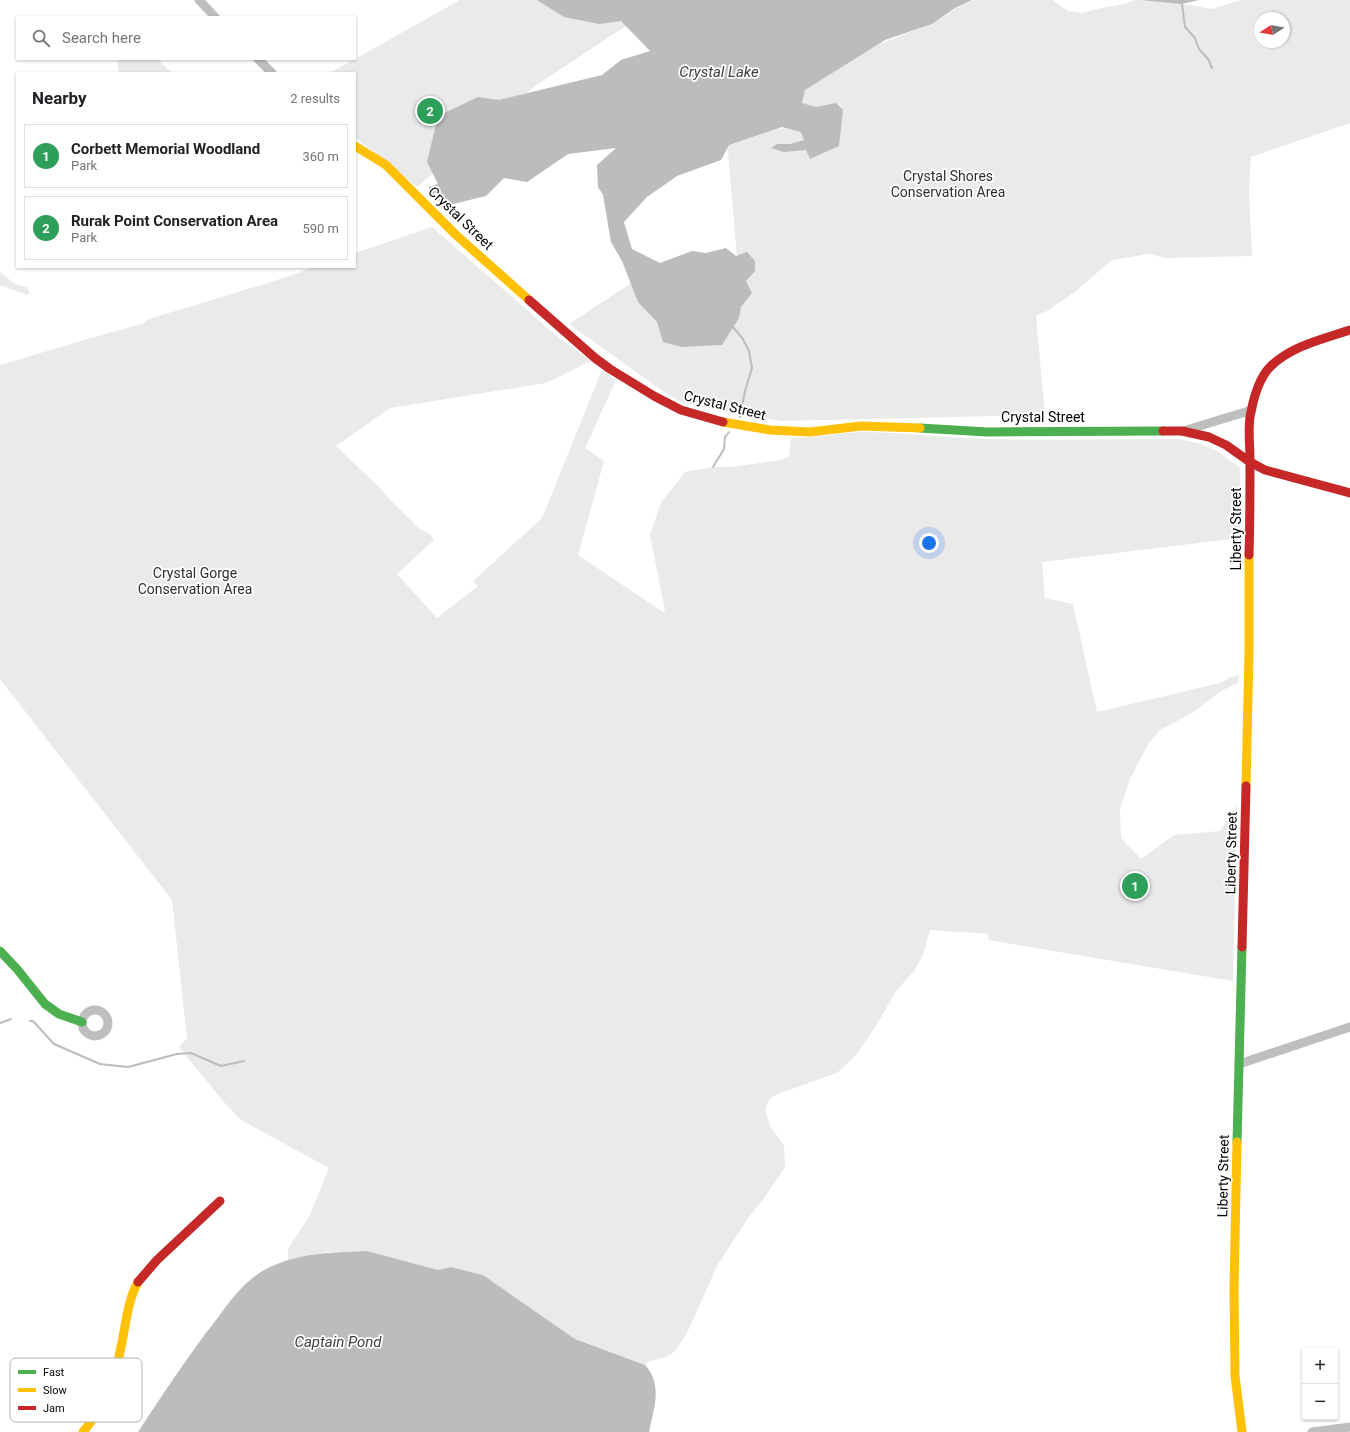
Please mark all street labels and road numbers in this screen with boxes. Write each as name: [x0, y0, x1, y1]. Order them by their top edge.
street label: Crystal Street: [425, 183, 497, 253]
street label: Crystal Street: [682, 387, 768, 423]
street label: Crystal Street: [1001, 409, 1085, 425]
street label: Liberty Street: [1228, 487, 1244, 570]
street label: Liberty Street: [1222, 811, 1240, 895]
street label: Liberty Street: [1214, 1134, 1232, 1218]

